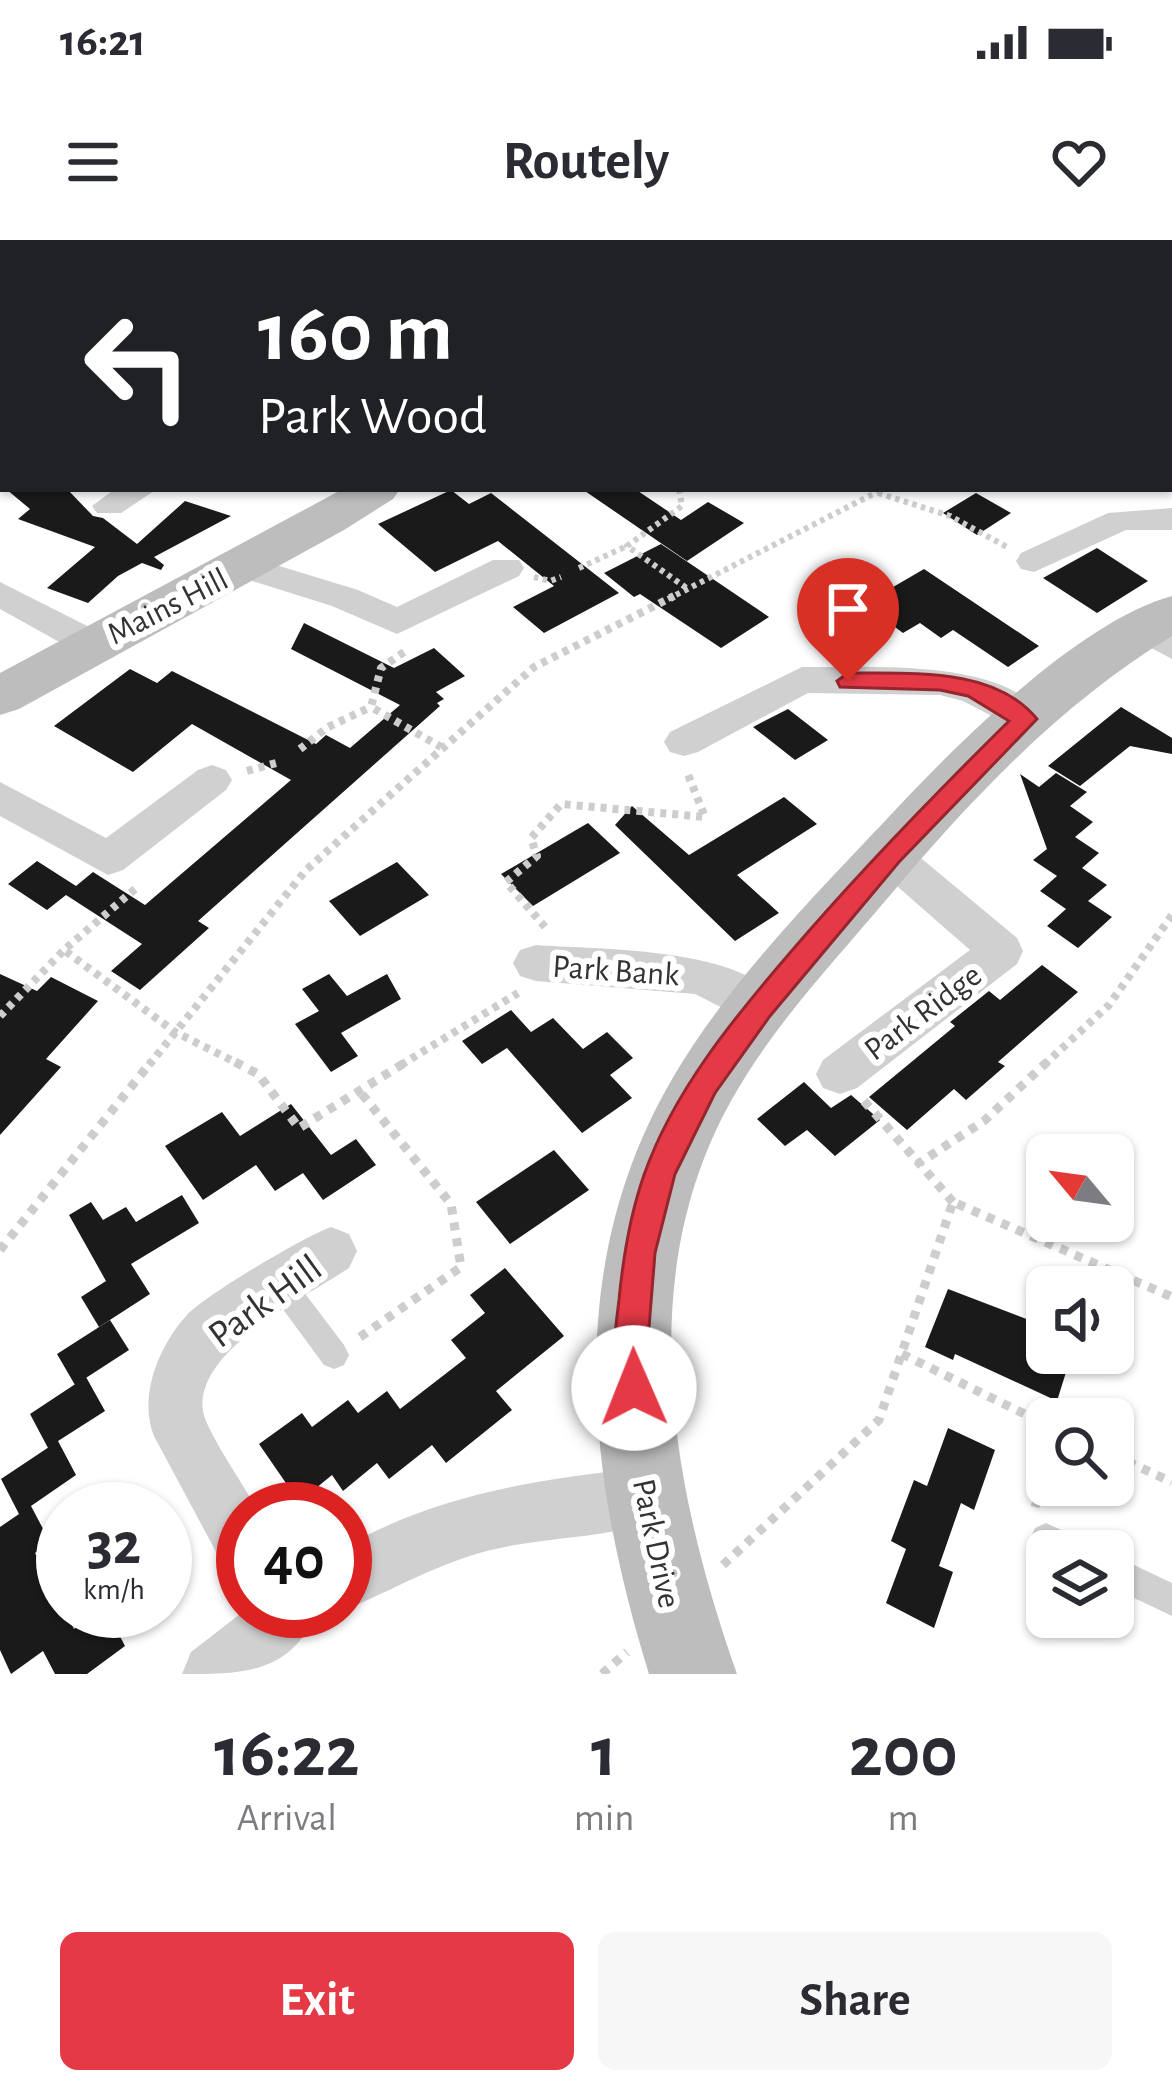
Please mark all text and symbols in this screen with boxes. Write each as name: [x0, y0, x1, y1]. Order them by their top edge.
text: 16:21: [60, 19, 146, 64]
icon: menu: [60, 129, 126, 195]
icon: heart: [1046, 129, 1112, 195]
text: Routely: [503, 135, 669, 189]
icon: left: [60, 288, 216, 444]
text: 160 m: [258, 292, 453, 376]
text: Park Wood: [258, 390, 487, 444]
pin: [797, 558, 899, 681]
street label: Mains Hill: [103, 563, 234, 652]
icon: arrive: [815, 576, 881, 642]
street label: Park Bank: [551, 951, 680, 992]
street label: Park Ridge: [859, 959, 988, 1067]
north arrow: [1026, 1134, 1134, 1242]
map controls: [1026, 1134, 1134, 1638]
street label: Park Hill: [202, 1248, 329, 1356]
button: sound: [1026, 1266, 1134, 1374]
position arrow: [571, 1325, 697, 1451]
button: search: [1026, 1398, 1134, 1506]
street label: Park Drive: [626, 1476, 685, 1611]
speed limit sign: 40: [216, 1482, 372, 1638]
text: 32: [87, 1515, 141, 1575]
button: layers: [1026, 1530, 1134, 1638]
text: km/h: [83, 1575, 145, 1605]
text: 16:22: [214, 1717, 359, 1789]
text: 1: [591, 1717, 617, 1789]
text: 200: [849, 1717, 958, 1789]
text: Arrival: [237, 1799, 337, 1838]
text: min: [574, 1799, 634, 1838]
text: m: [888, 1799, 919, 1838]
button: Exit: [60, 1932, 574, 2070]
button: Share: [598, 1932, 1112, 2070]

